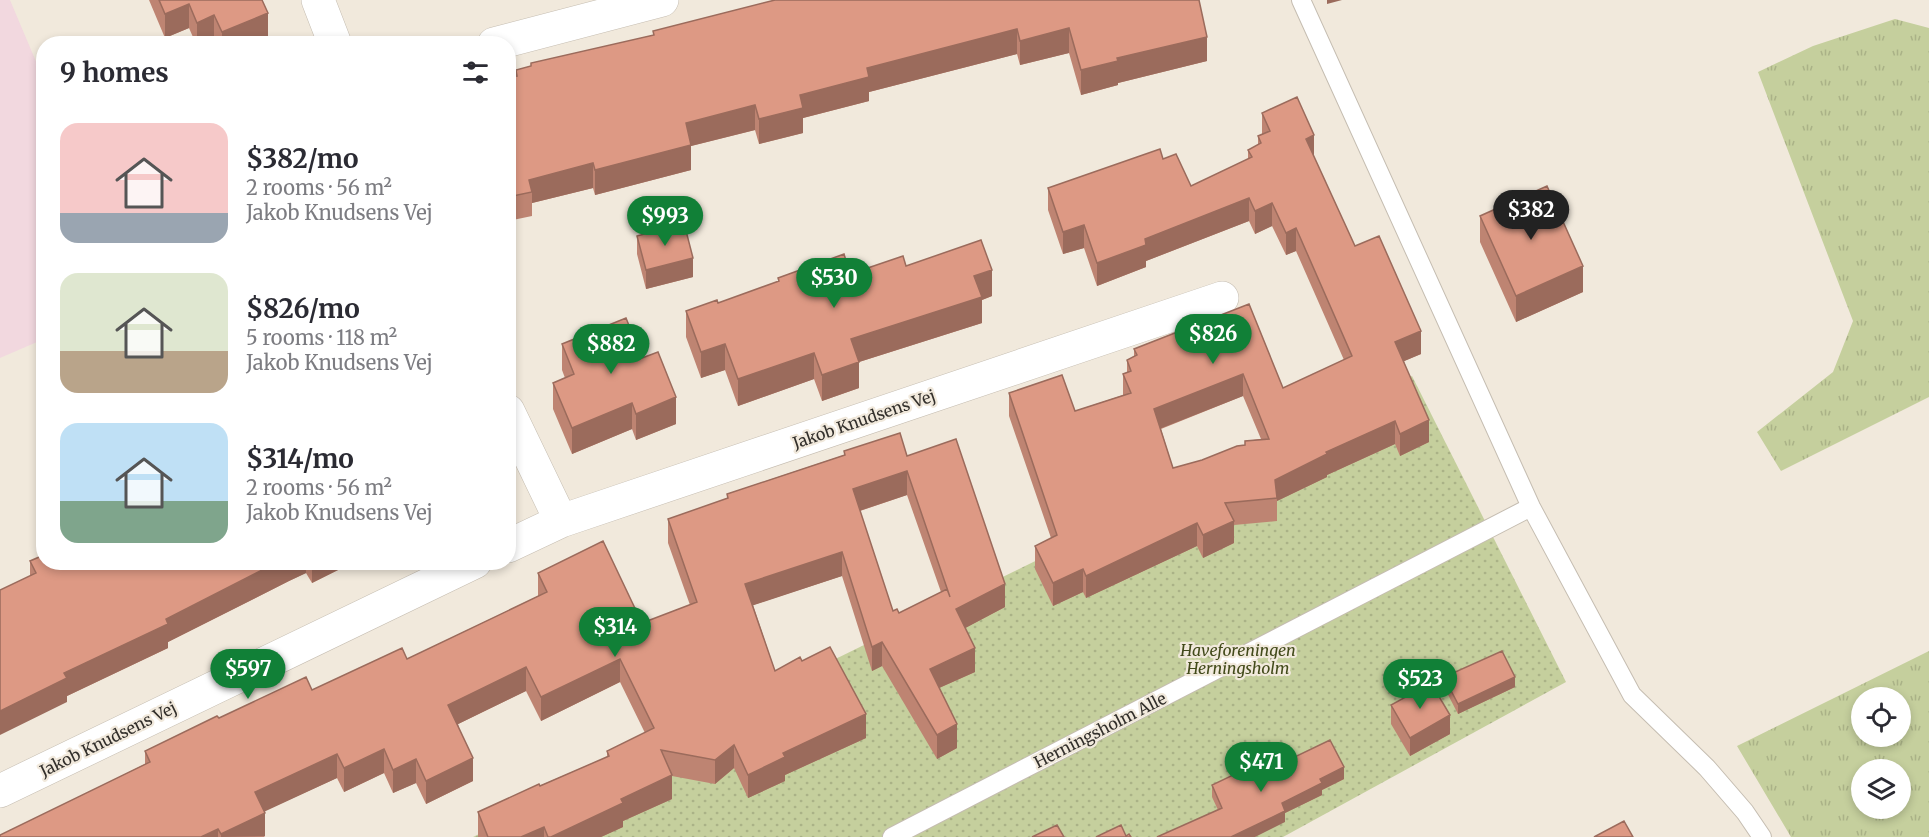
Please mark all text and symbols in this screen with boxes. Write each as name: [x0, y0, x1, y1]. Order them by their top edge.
text: 9 homes: [60, 56, 169, 89]
icon: filters: [459, 56, 492, 89]
text: $382/mo: [246, 142, 358, 175]
icon: home: [108, 147, 180, 219]
text: 2 rooms · 56 m²: [246, 175, 392, 200]
pin: $382: [1495, 190, 1567, 241]
pin: $993: [629, 196, 701, 247]
text: $382: [1507, 197, 1555, 222]
text: Jakob Knudsens Vej: [246, 200, 433, 225]
text: $993: [641, 203, 689, 228]
pin: $530: [798, 258, 870, 309]
text: $530: [810, 265, 858, 290]
text: $826/mo: [246, 292, 360, 325]
icon: home: [108, 297, 180, 369]
pin: $826: [1177, 314, 1249, 365]
text: $826: [1189, 321, 1237, 346]
pin: $882: [575, 324, 647, 375]
text: 5 rooms · 118 m²: [246, 325, 397, 350]
text: $882: [586, 331, 636, 356]
text: Jakob Knudsens Vej: [246, 350, 433, 375]
street label: Jakob Knudsens Vej: [789, 385, 938, 453]
text: $314/mo: [246, 442, 354, 475]
icon: home: [108, 447, 180, 519]
text: 2 rooms · 56 m²: [246, 475, 392, 500]
text: Jakob Knudsens Vej: [246, 500, 433, 525]
pin: $314: [579, 607, 651, 658]
text: $314: [593, 614, 637, 639]
park label: Haveforeningen Herningsholm: [1179, 640, 1296, 678]
pin: $597: [212, 649, 284, 700]
text: $597: [224, 656, 272, 681]
pin: $523: [1384, 659, 1456, 710]
text: $523: [1397, 666, 1443, 691]
map controls: [1851, 687, 1911, 819]
button: locate: [1851, 687, 1911, 747]
street label: Herningsholm Alle: [1030, 688, 1170, 772]
street label: Jakob Knudsens Vej: [36, 697, 180, 781]
pin: $471: [1225, 742, 1297, 793]
text: $471: [1239, 749, 1283, 774]
button: layers: [1851, 759, 1911, 819]

